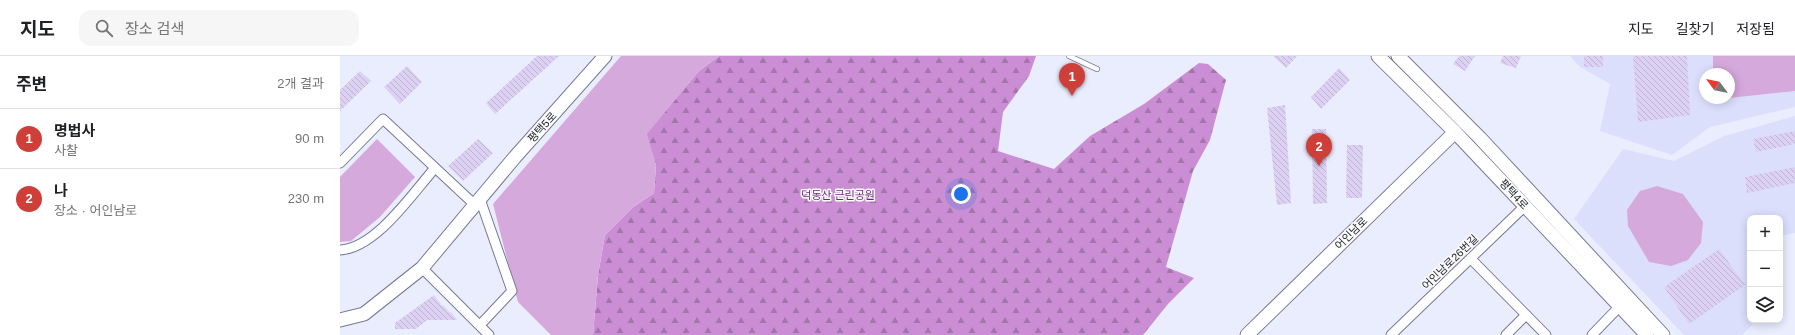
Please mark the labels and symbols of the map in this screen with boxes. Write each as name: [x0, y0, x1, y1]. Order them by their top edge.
pin: 1: [1059, 63, 1085, 96]
north arrow: [1699, 68, 1735, 104]
street label: 평택5로: [525, 109, 559, 145]
pin: 2: [1306, 133, 1332, 166]
street label: 평택4로: [1497, 177, 1531, 211]
your location: [951, 184, 971, 204]
park label: 덕동산 근린공원: [801, 189, 875, 201]
street label: 어인남로: [1332, 214, 1370, 252]
street label: 어인남로26번길: [1420, 232, 1480, 292]

